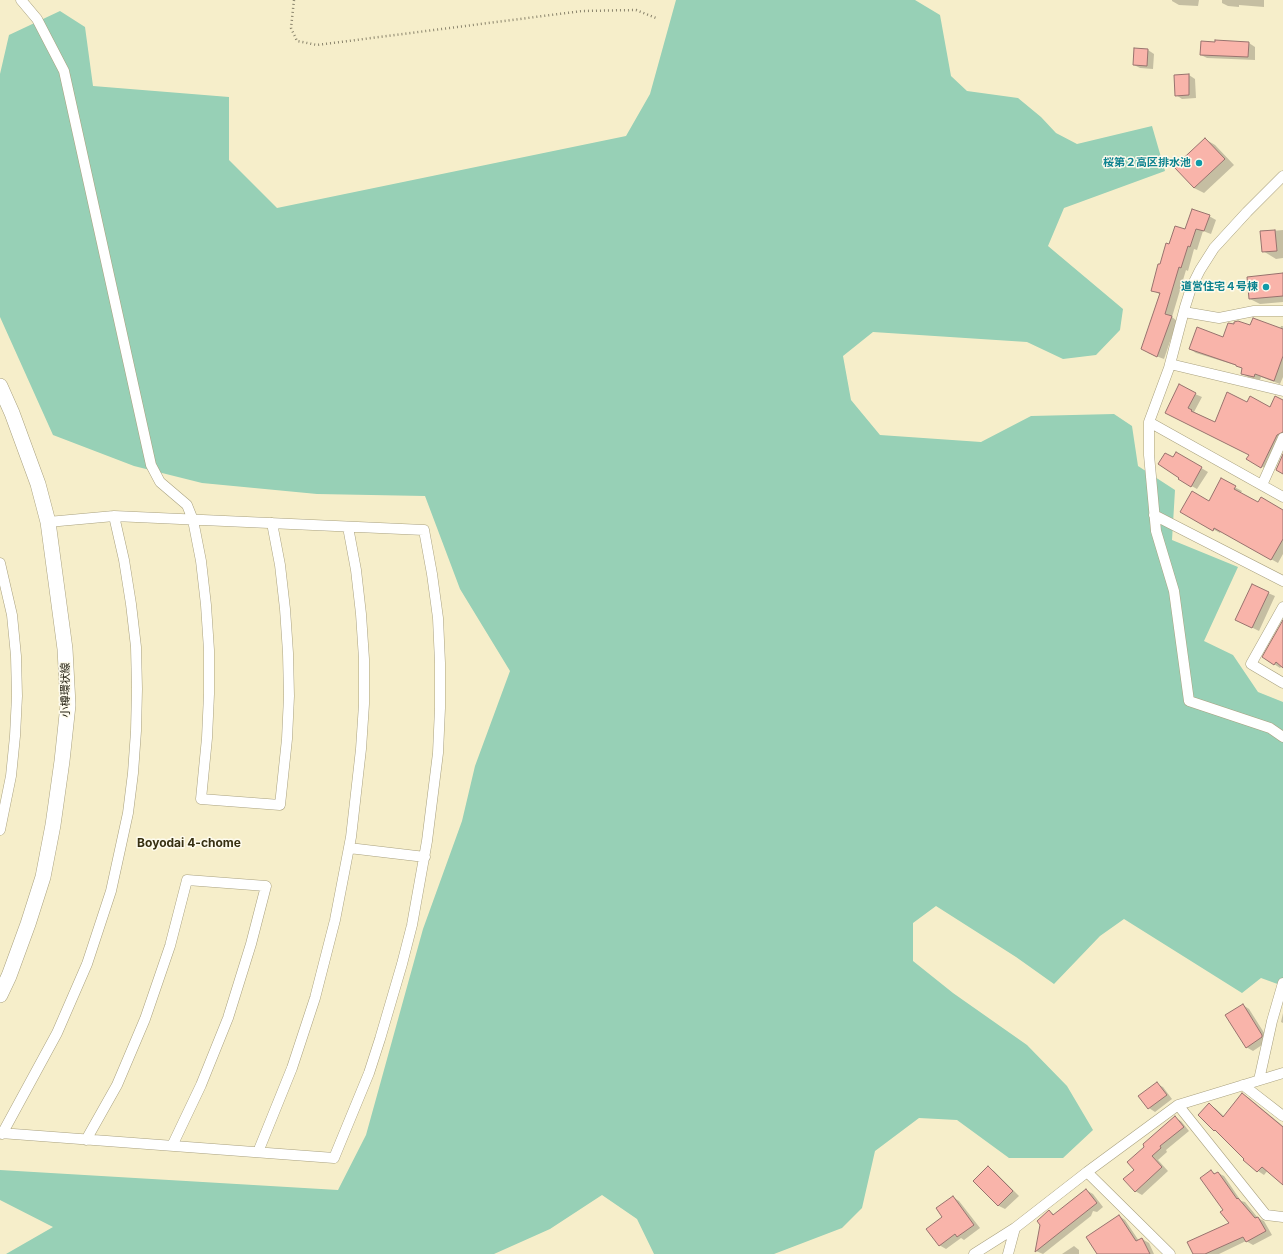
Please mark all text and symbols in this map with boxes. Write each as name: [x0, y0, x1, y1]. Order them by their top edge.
place label: 桜第２高区排水池: [1103, 156, 1191, 170]
marker: 桜第２高区排水池: [1194, 158, 1204, 168]
place label: 道営住宅４号棟: [1181, 280, 1258, 294]
marker: 道営住宅４号棟: [1261, 282, 1271, 292]
street label: 小樽環状線: [59, 663, 73, 717]
district label: Boyodai 4-chome: [137, 836, 241, 850]

